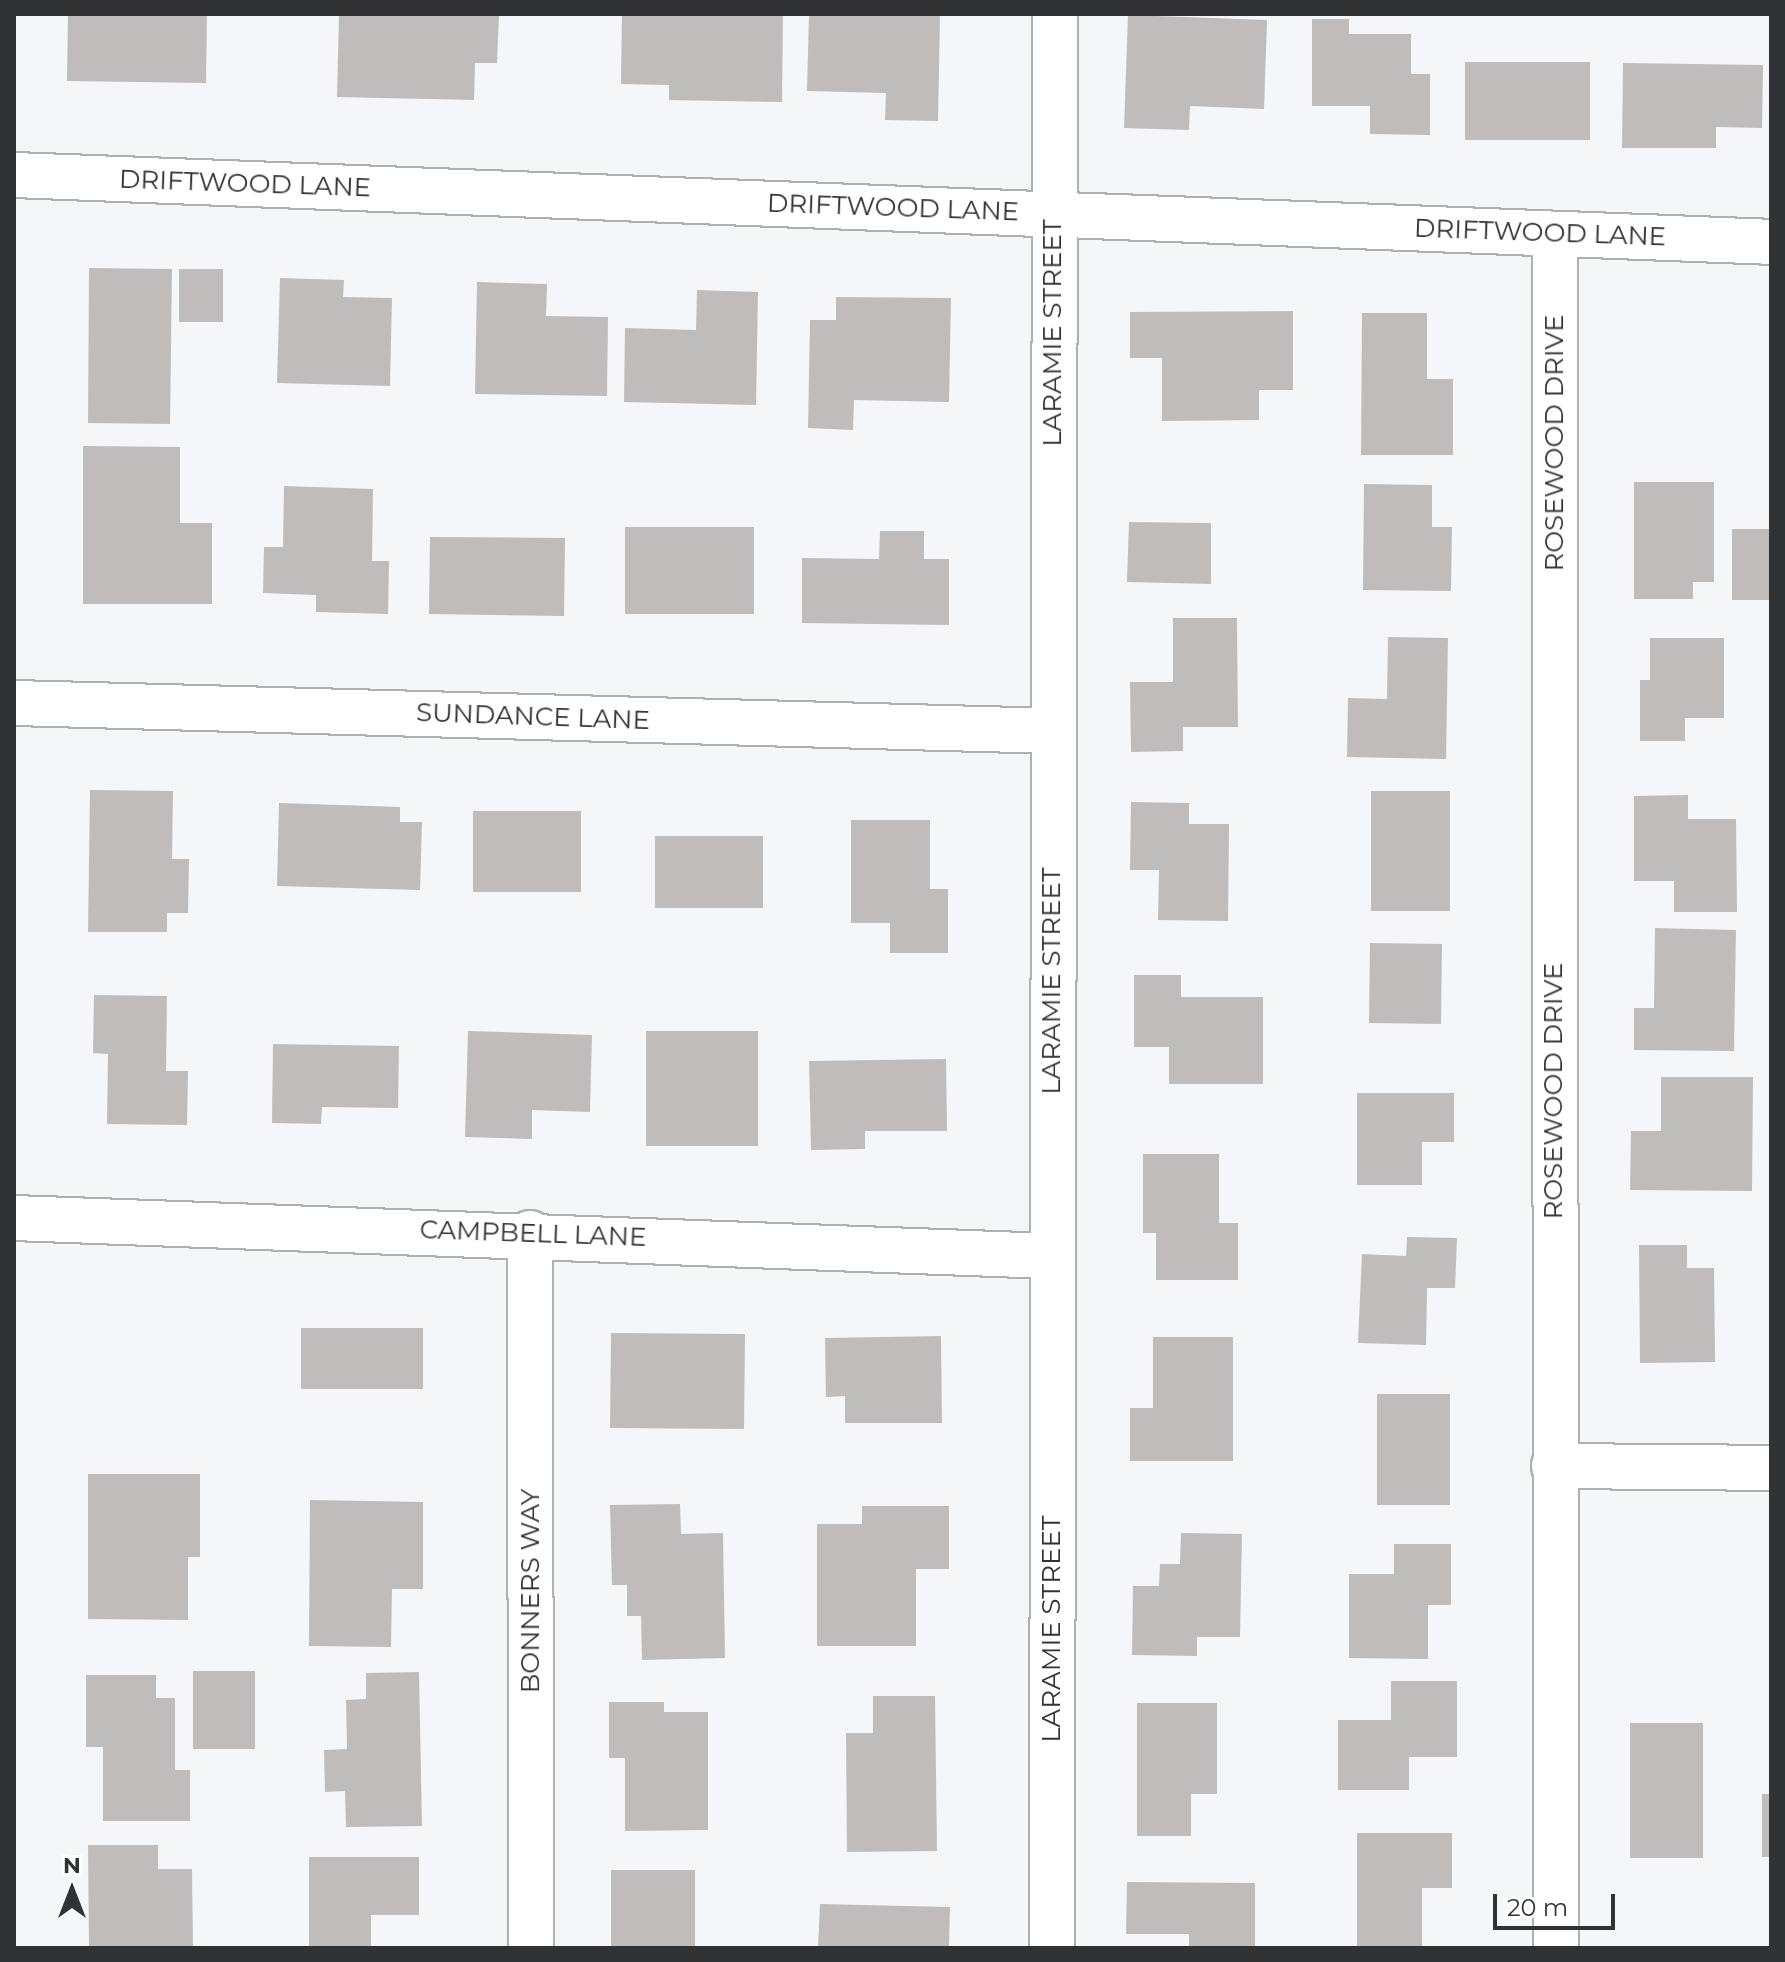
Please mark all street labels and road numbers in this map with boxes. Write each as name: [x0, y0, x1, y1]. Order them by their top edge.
street label: DRIFTWOOD LANE: [118, 164, 372, 204]
street label: DRIFTWOOD LANE: [766, 188, 1020, 228]
street label: DRIFTWOOD LANE: [1413, 213, 1667, 253]
street label: LARAMIE STREET: [1037, 219, 1069, 447]
street label: ROSEWOOD DRIVE: [1539, 315, 1571, 571]
street label: SUNDANCE LANE: [416, 697, 650, 737]
street label: LARAMIE STREET: [1036, 867, 1068, 1095]
street label: ROSEWOOD DRIVE: [1538, 963, 1570, 1219]
street label: CAMPBELL LANE: [419, 1214, 647, 1254]
street label: BONNERS WAY: [515, 1489, 547, 1693]
street label: LARAMIE STREET: [1036, 1515, 1068, 1743]

